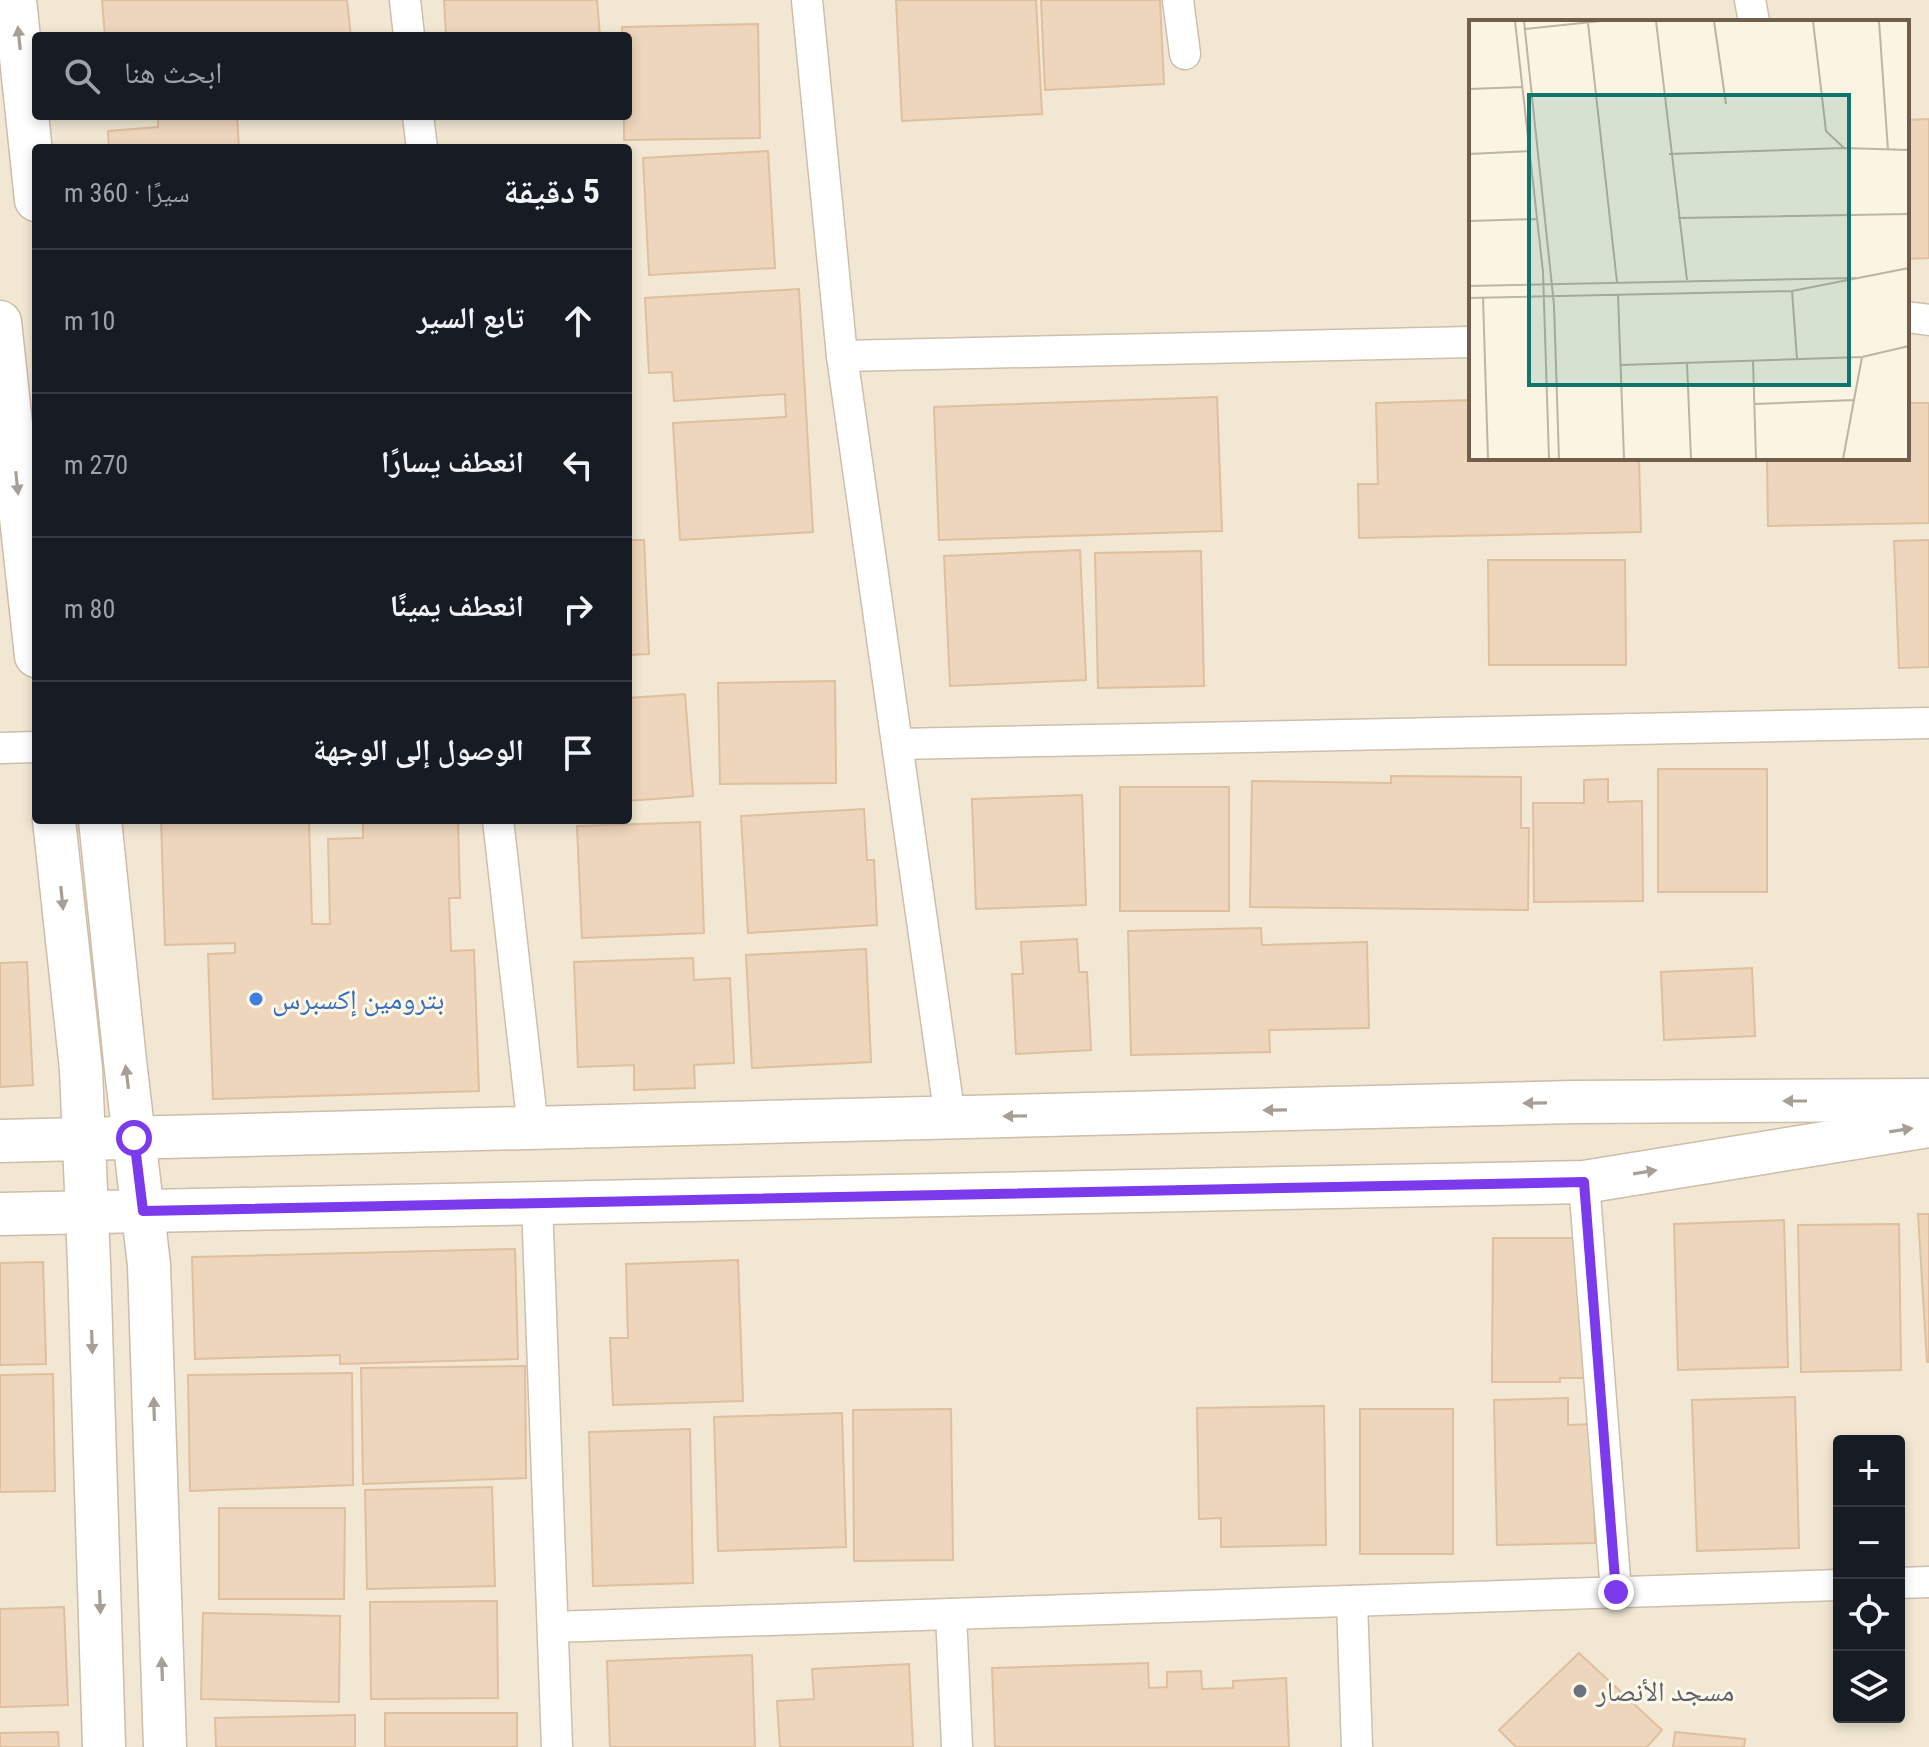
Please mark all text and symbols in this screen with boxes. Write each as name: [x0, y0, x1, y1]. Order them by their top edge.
inset map: [1469, 20, 1909, 460]
one-way arrow: [13, 25, 26, 50]
search box: [32, 32, 632, 120]
icon: search: [60, 54, 104, 98]
text: ابحث هنا: [124, 55, 222, 90]
text: 5 دقيقة: [504, 171, 600, 211]
text: سيرًا · 360 m: [64, 178, 190, 208]
icon: ahead: [556, 299, 600, 343]
text: تابع السير: [417, 300, 524, 335]
text: 10 m: [64, 306, 115, 336]
icon: left: [556, 443, 600, 487]
text: انعطف يسارًا: [381, 444, 524, 479]
text: 270 m: [64, 450, 128, 480]
one-way arrow: [11, 471, 24, 496]
icon: right: [556, 587, 600, 631]
text: انعطف يمينًا: [390, 588, 524, 623]
text: 80 m: [64, 594, 115, 624]
icon: arrive: [556, 731, 600, 775]
text: الوصول إلى الوجهة: [313, 732, 524, 767]
one-way arrow: [56, 885, 69, 910]
place label: بترومين إكسبرس: [272, 983, 445, 1017]
marker: بترومين إكسبرس: [247, 990, 265, 1008]
one-way arrow: [120, 1064, 133, 1089]
one-way arrow: [1782, 1095, 1807, 1107]
one-way arrow: [1522, 1097, 1547, 1110]
one-way arrow: [1262, 1103, 1287, 1116]
one-way arrow: [1002, 1110, 1027, 1122]
route start: [116, 1120, 152, 1156]
one-way arrow: [1889, 1124, 1914, 1136]
one-way arrow: [1633, 1166, 1658, 1178]
one-way arrow: [85, 1330, 98, 1355]
one-way arrow: [148, 1396, 160, 1421]
map controls: [1833, 1435, 1905, 1723]
button: +: [1833, 1435, 1905, 1507]
button: −: [1833, 1507, 1905, 1579]
route end: [1598, 1574, 1634, 1610]
button: locate: [1833, 1579, 1905, 1651]
one-way arrow: [93, 1590, 106, 1615]
button: layers: [1833, 1651, 1905, 1723]
one-way arrow: [156, 1656, 169, 1681]
place label: مسجد الأنصار: [1595, 1675, 1734, 1708]
marker: مسجد الأنصار: [1571, 1682, 1589, 1700]

